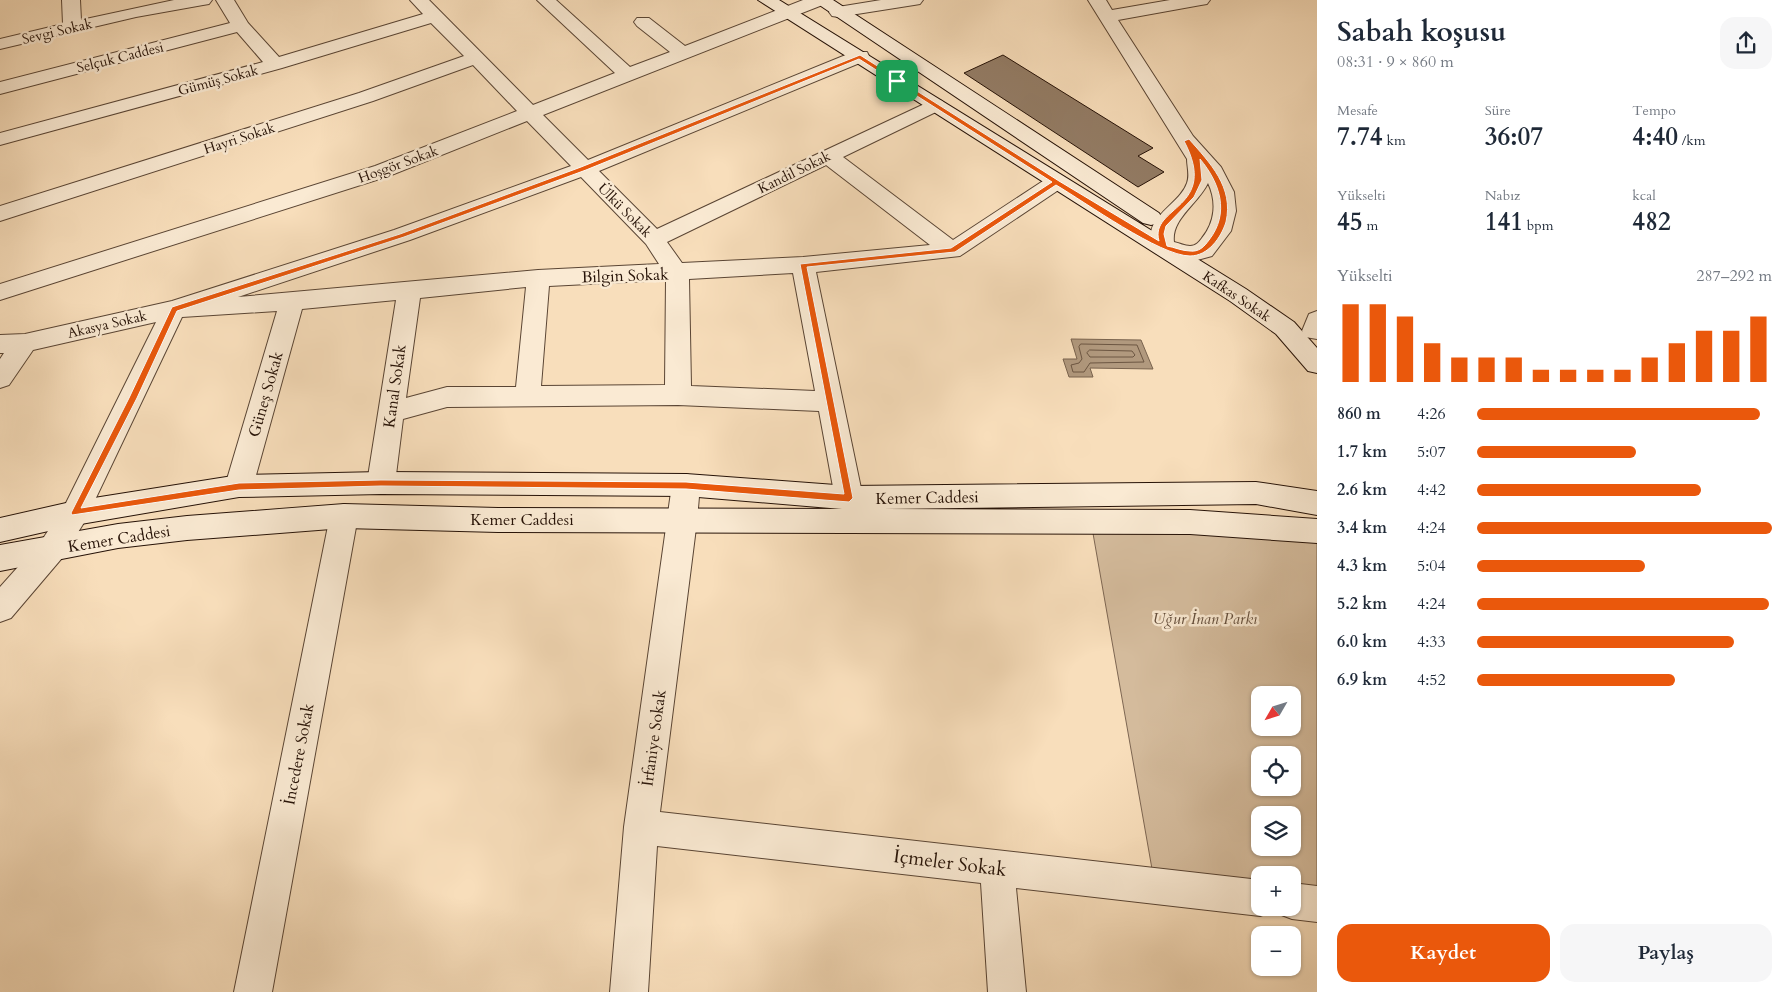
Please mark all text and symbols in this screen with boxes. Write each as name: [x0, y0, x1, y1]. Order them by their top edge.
text: Sabah koşusu: [1337, 13, 1506, 51]
street label: Sevgi Sokak: [20, 14, 95, 49]
button: share: [1720, 17, 1772, 69]
street label: Selçuk Caddesi: [75, 38, 166, 77]
text: 08:31 · 9 × 860 m: [1337, 51, 1454, 73]
pin: [876, 60, 918, 102]
street label: Gümüş Sokak: [176, 61, 261, 100]
icon: arrive: [883, 67, 911, 95]
text: Mesafe: [1337, 101, 1378, 120]
text: Süre: [1485, 101, 1511, 120]
text: Tempo: [1632, 101, 1676, 120]
street label: Hayri Sokak: [201, 118, 278, 159]
text: 7.74: [1337, 120, 1383, 154]
text: 36:07: [1485, 120, 1543, 154]
text: 4:40: [1632, 120, 1678, 154]
text: km: [1383, 131, 1406, 150]
text: /km: [1678, 131, 1706, 150]
street label: Hoşgör Sokak: [356, 141, 441, 188]
street label: Kandil Sokak: [755, 146, 834, 198]
street label: Ülkü Sokak: [593, 179, 656, 242]
text: Yükselti: [1337, 186, 1386, 205]
text: Nabız: [1485, 186, 1520, 205]
text: kcal: [1632, 186, 1656, 205]
text: 45: [1337, 205, 1363, 239]
text: 141: [1485, 205, 1523, 239]
text: 482: [1632, 205, 1671, 239]
text: m: [1363, 216, 1378, 235]
text: bpm: [1523, 216, 1554, 235]
street label: Bilgin Sokak: [581, 263, 669, 289]
text: Yükselti: [1337, 265, 1393, 287]
text: 287–292 m: [1696, 265, 1772, 287]
street label: Kafkas Sokak: [1199, 267, 1275, 326]
street label: Akasya Sokak: [66, 306, 149, 343]
street label: Kanal Sokak: [378, 343, 412, 429]
street label: Güneş Sokak: [243, 348, 289, 440]
text: 860 m: [1337, 403, 1381, 425]
text: 4:26: [1417, 403, 1446, 425]
text: 1.7 km: [1337, 441, 1387, 463]
text: 5:07: [1417, 441, 1446, 463]
text: 2.6 km: [1337, 479, 1387, 501]
text: 4:42: [1417, 479, 1446, 501]
street label: Kemer Caddesi: [875, 486, 979, 510]
street label: Kemer Caddesi: [470, 509, 574, 531]
text: 3.4 km: [1337, 517, 1387, 539]
text: 4:24: [1417, 517, 1446, 539]
street label: Kemer Caddesi: [66, 520, 172, 558]
text: 4.3 km: [1337, 555, 1387, 577]
text: 5:04: [1417, 555, 1446, 577]
text: 5.2 km: [1337, 593, 1387, 615]
text: 4:24: [1417, 593, 1446, 615]
park label: Uğur İnan Parkı: [1153, 608, 1258, 630]
text: 6.0 km: [1337, 631, 1387, 653]
text: 4:33: [1417, 631, 1446, 653]
text: 6.9 km: [1337, 669, 1387, 691]
text: 4:52: [1417, 669, 1446, 691]
north arrow: [1251, 686, 1301, 736]
map controls: [1251, 686, 1301, 976]
street label: İrfaniye Sokak: [636, 688, 672, 788]
street label: İncedere Sokak: [278, 701, 320, 807]
button: locate: [1251, 746, 1301, 796]
button: layers: [1251, 806, 1301, 856]
street label: İçmeler Sokak: [892, 843, 1009, 883]
button: +: [1251, 866, 1301, 916]
button: Kaydet: [1337, 924, 1550, 982]
button: Paylaş: [1560, 924, 1772, 982]
button: −: [1251, 926, 1301, 976]

